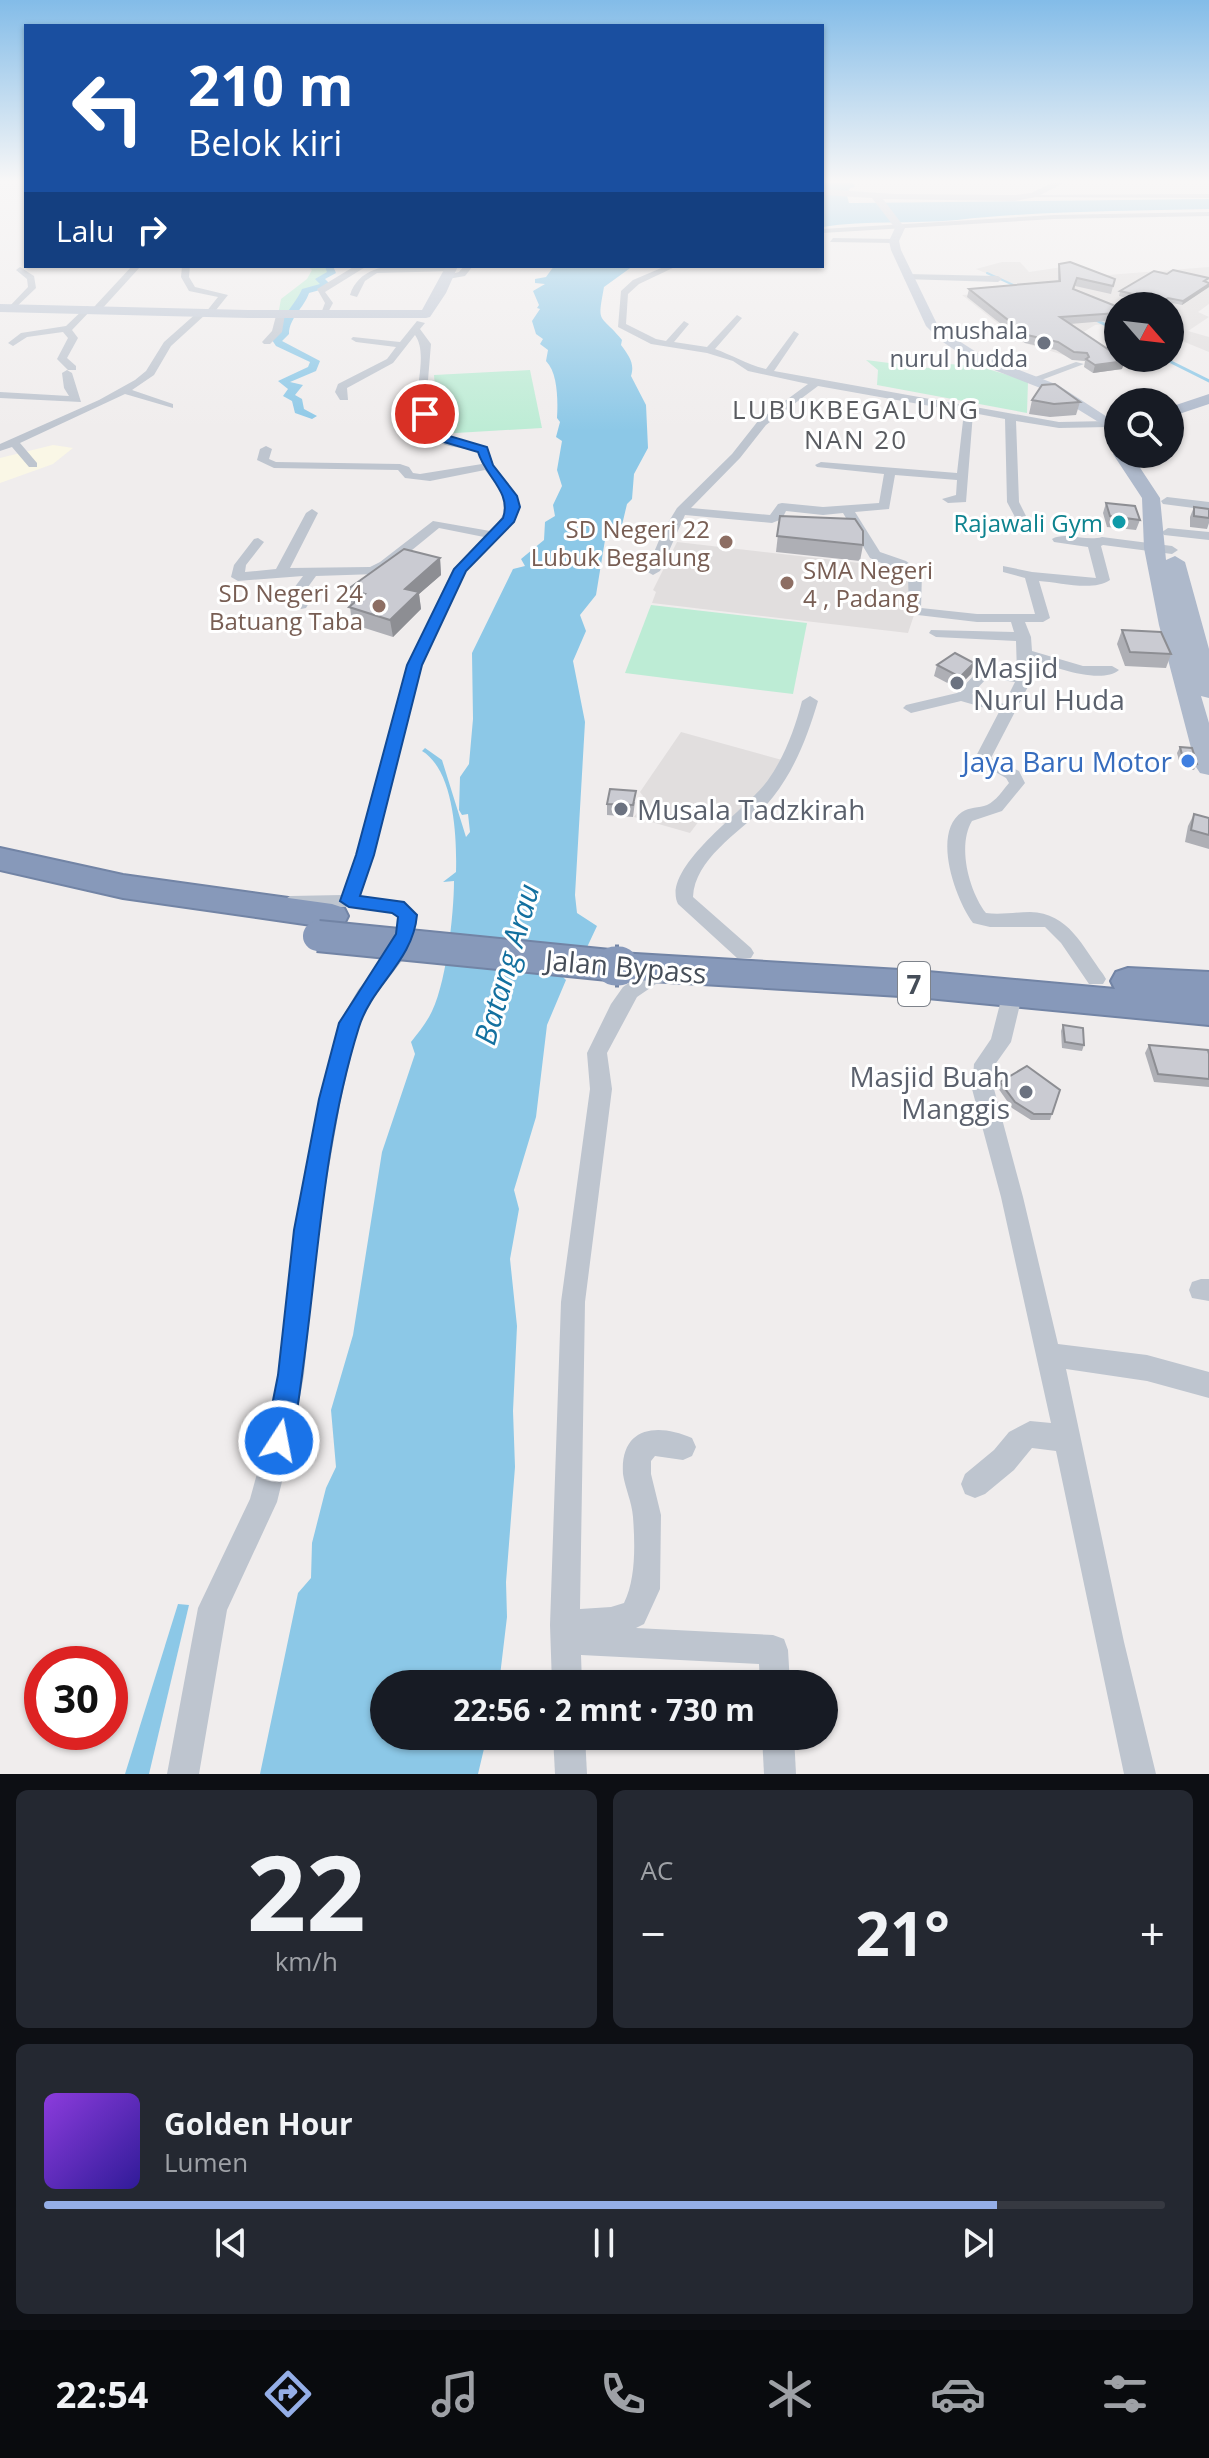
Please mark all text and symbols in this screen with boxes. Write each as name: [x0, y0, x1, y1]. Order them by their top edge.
text: 210 m: [188, 46, 354, 122]
icon: left: [56, 56, 160, 160]
text: Belok kiri: [188, 118, 342, 167]
icon: right: [130, 208, 174, 252]
text: Lalu: [56, 210, 114, 251]
north arrow: [1104, 292, 1184, 372]
map controls: [1104, 292, 1184, 468]
place label: mushala nurul hudda: [890, 313, 1028, 374]
marker: mushala nurul hudda: [1035, 334, 1053, 352]
pin: [391, 380, 459, 448]
button: search: [1104, 388, 1184, 468]
district label: LUBUKBEGALUNG NAN 20: [732, 391, 980, 457]
icon: arrive: [403, 392, 447, 436]
place label: Rajawali Gym: [953, 506, 1103, 539]
place label: SD Negeri 22 Lubuk Begalung: [531, 512, 710, 573]
marker: Rajawali Gym: [1110, 513, 1128, 531]
marker: SD Negeri 22 Lubuk Begalung: [717, 533, 735, 551]
place label: SMA Negeri 4 , Padang: [803, 553, 933, 614]
marker: SMA Negeri 4 , Padang: [778, 574, 796, 592]
place label: SD Negeri 24 Batuang Taba: [209, 576, 363, 637]
marker: SD Negeri 24 Batuang Taba: [370, 597, 388, 615]
place label: Masjid Nurul Huda: [973, 648, 1125, 718]
marker: Masjid Nurul Huda: [948, 674, 966, 692]
place label: Jaya Baru Motor: [959, 742, 1173, 780]
marker: Jaya Baru Motor: [1179, 752, 1197, 770]
place label: Musala Tadzkirah: [637, 790, 865, 828]
marker: Musala Tadzkirah: [612, 800, 630, 818]
water label: Batang Arau: [464, 879, 548, 1049]
street label: Jalan Bypass: [541, 940, 708, 992]
road number: 7: [898, 962, 930, 1006]
place label: Masjid Buah Manggis: [849, 1057, 1010, 1127]
marker: Masjid Buah Manggis: [1017, 1083, 1035, 1101]
position arrow: [237, 1399, 321, 1483]
speed limit sign: 30: [24, 1646, 128, 1750]
text: 22:56 · 2 mnt · 730 m: [453, 1689, 755, 1730]
text: 22: [247, 1820, 366, 1961]
text: AC: [641, 1852, 673, 1888]
text: 21°: [856, 1892, 950, 1974]
text: −: [641, 1903, 666, 1963]
text: +: [1140, 1903, 1165, 1963]
text: km/h: [275, 1943, 338, 1979]
text: Golden Hour: [164, 2103, 353, 2144]
text: Lumen: [164, 2144, 248, 2180]
icon: previous: [209, 2221, 253, 2265]
icon: pause: [582, 2221, 626, 2265]
icon: next: [956, 2221, 1000, 2265]
icon: directions: [260, 2366, 316, 2422]
icon: music: [427, 2366, 483, 2422]
icon: phone: [595, 2366, 651, 2422]
icon: climate: [762, 2366, 818, 2422]
icon: car: [930, 2366, 986, 2422]
icon: filters: [1097, 2366, 1153, 2422]
text: 22:54: [56, 2370, 148, 2419]

